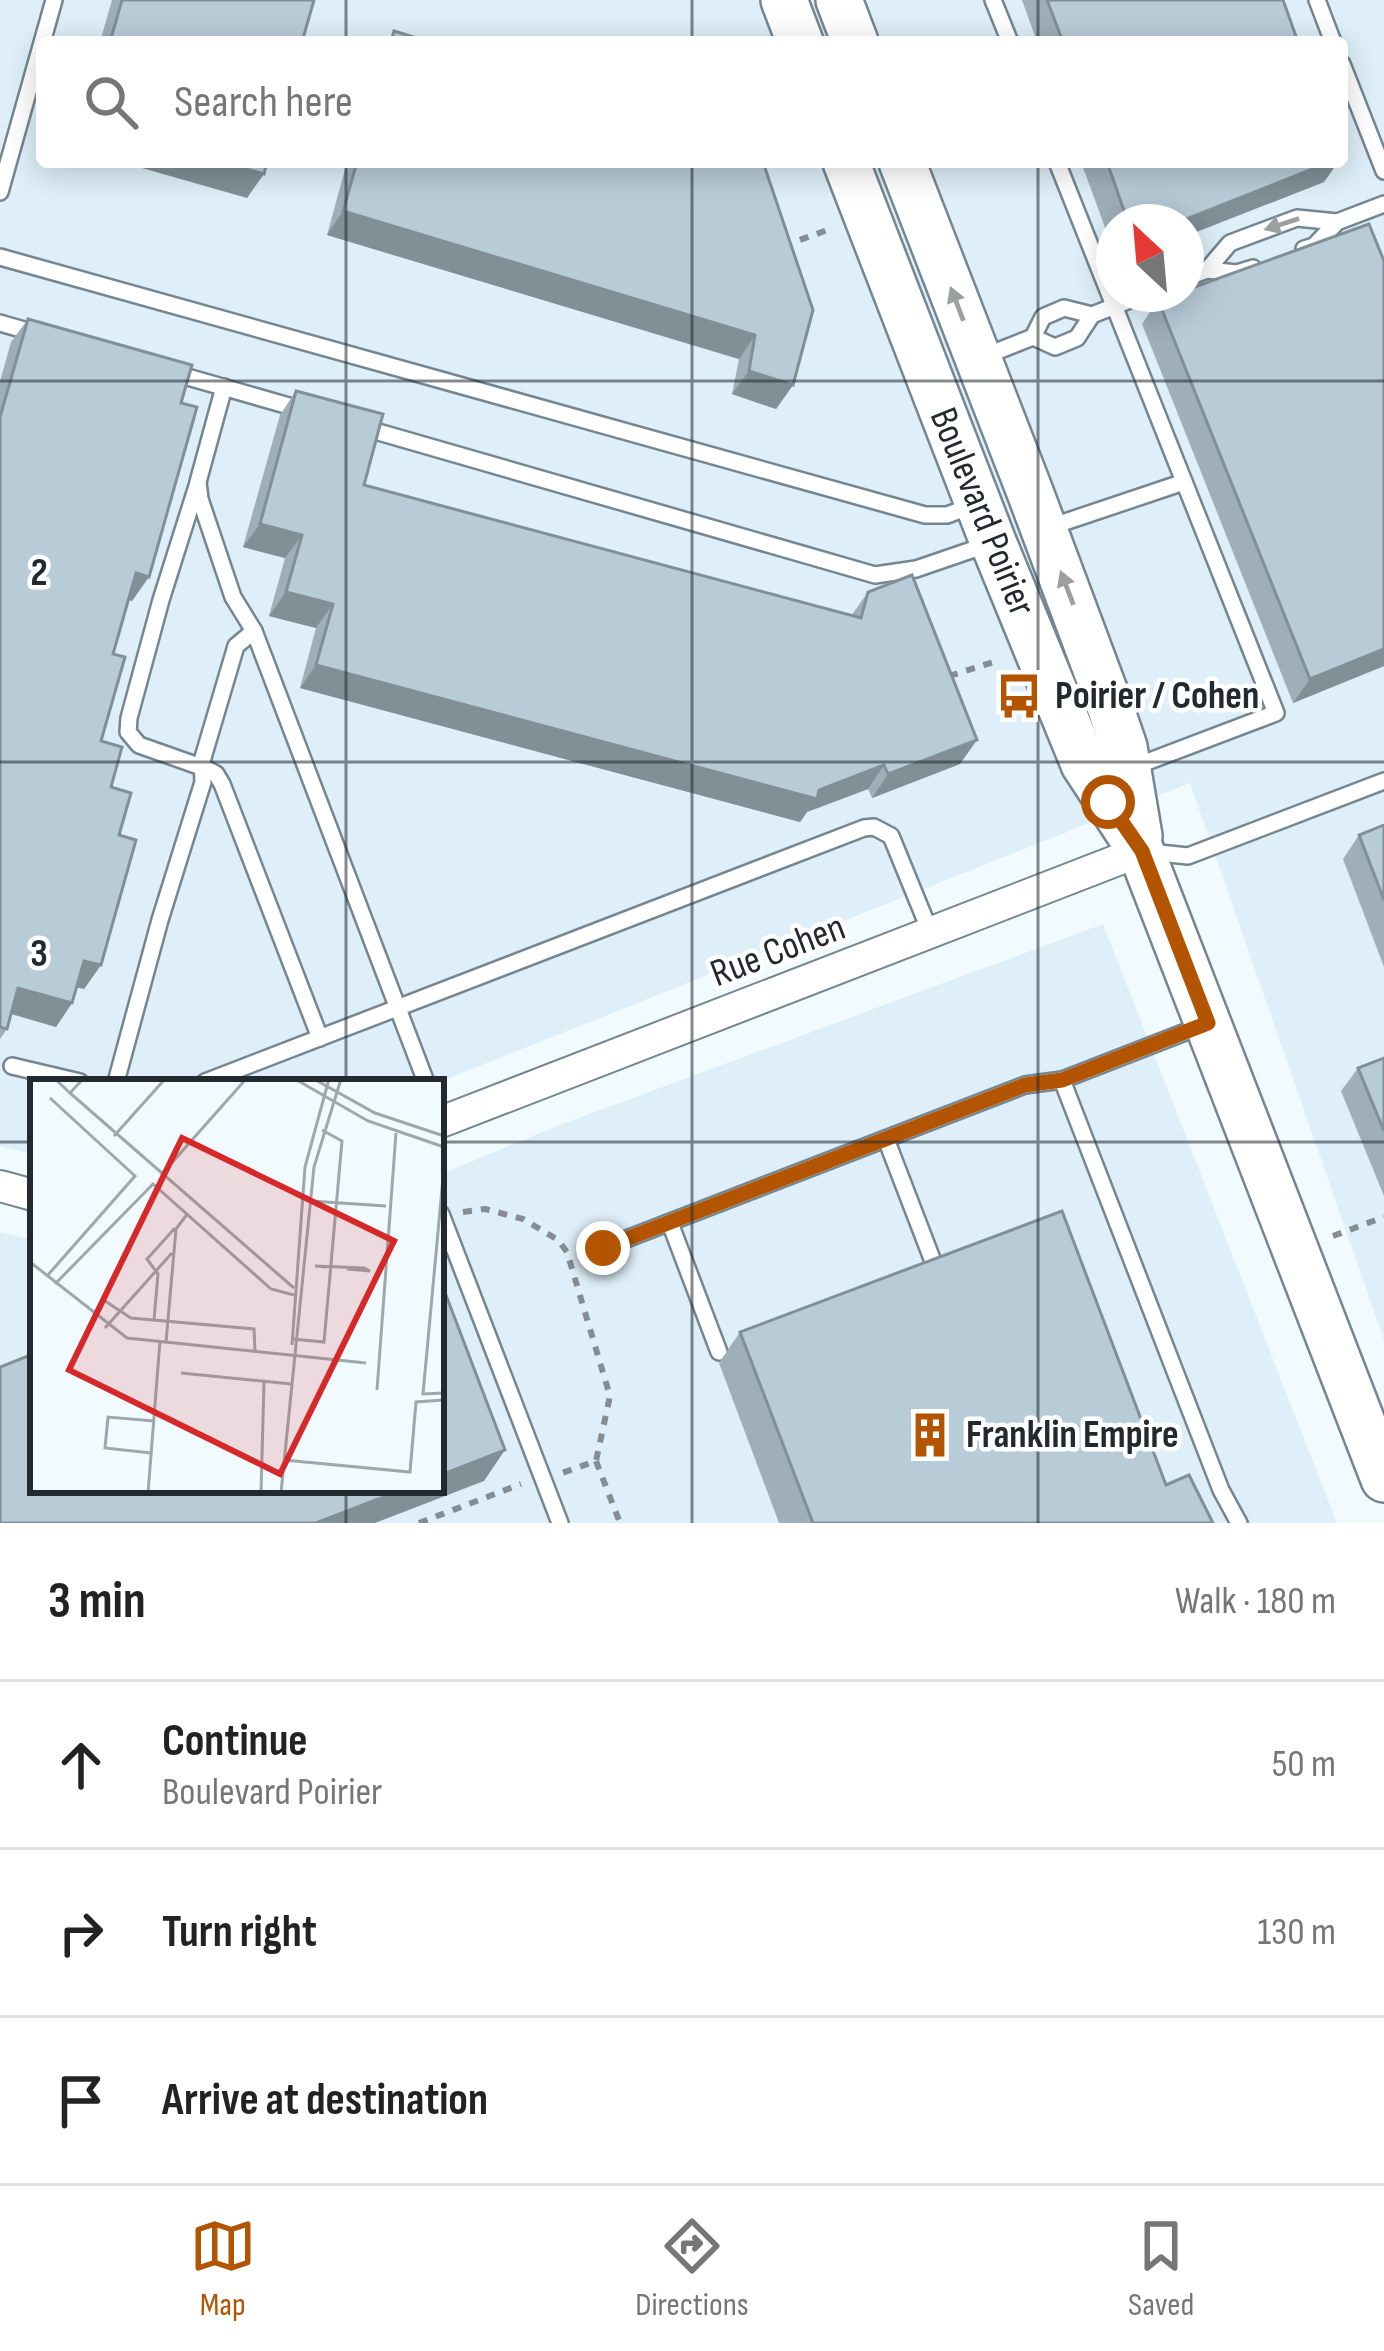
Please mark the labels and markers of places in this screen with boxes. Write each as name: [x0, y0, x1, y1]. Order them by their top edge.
bus stop icon: Poirier / Cohen: [994, 671, 1044, 721]
place label: Poirier / Cohen: [1055, 673, 1259, 720]
building icon: Franklin Empire: [905, 1410, 955, 1460]
place label: Franklin Empire: [966, 1412, 1179, 1459]

